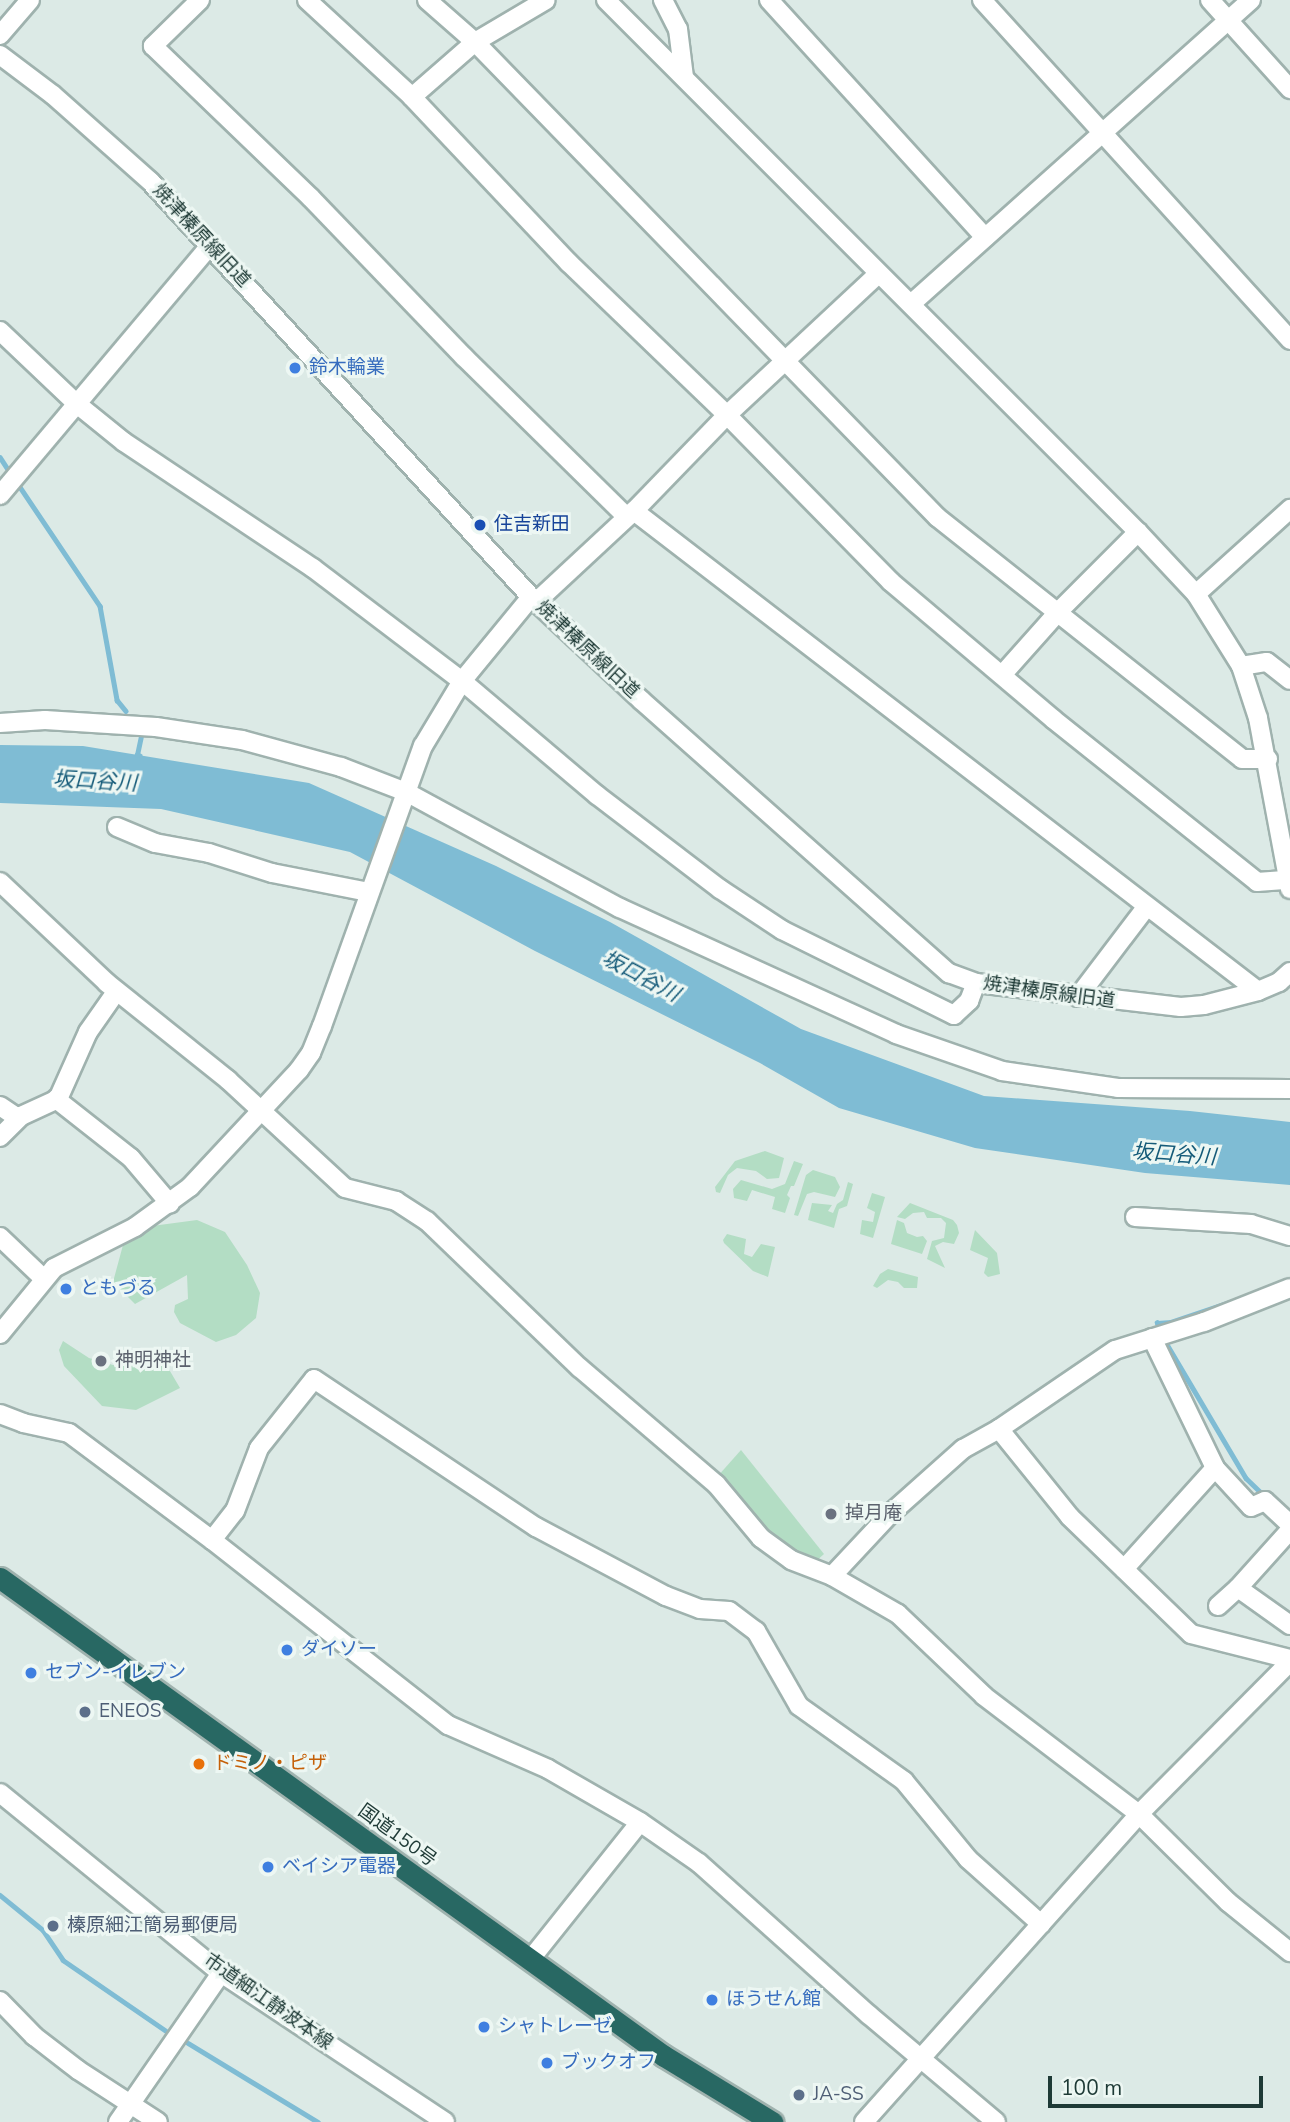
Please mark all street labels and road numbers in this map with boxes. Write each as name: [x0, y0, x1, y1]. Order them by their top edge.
street label: 焼津榛原線旧道: [147, 180, 255, 292]
street label: 焼津榛原線旧道: [531, 596, 643, 704]
street label: 焼津榛原線旧道: [982, 972, 1116, 1014]
street label: 国道150号: [353, 1800, 441, 1872]
street label: 市道細江静波本線: [199, 1949, 337, 2055]

